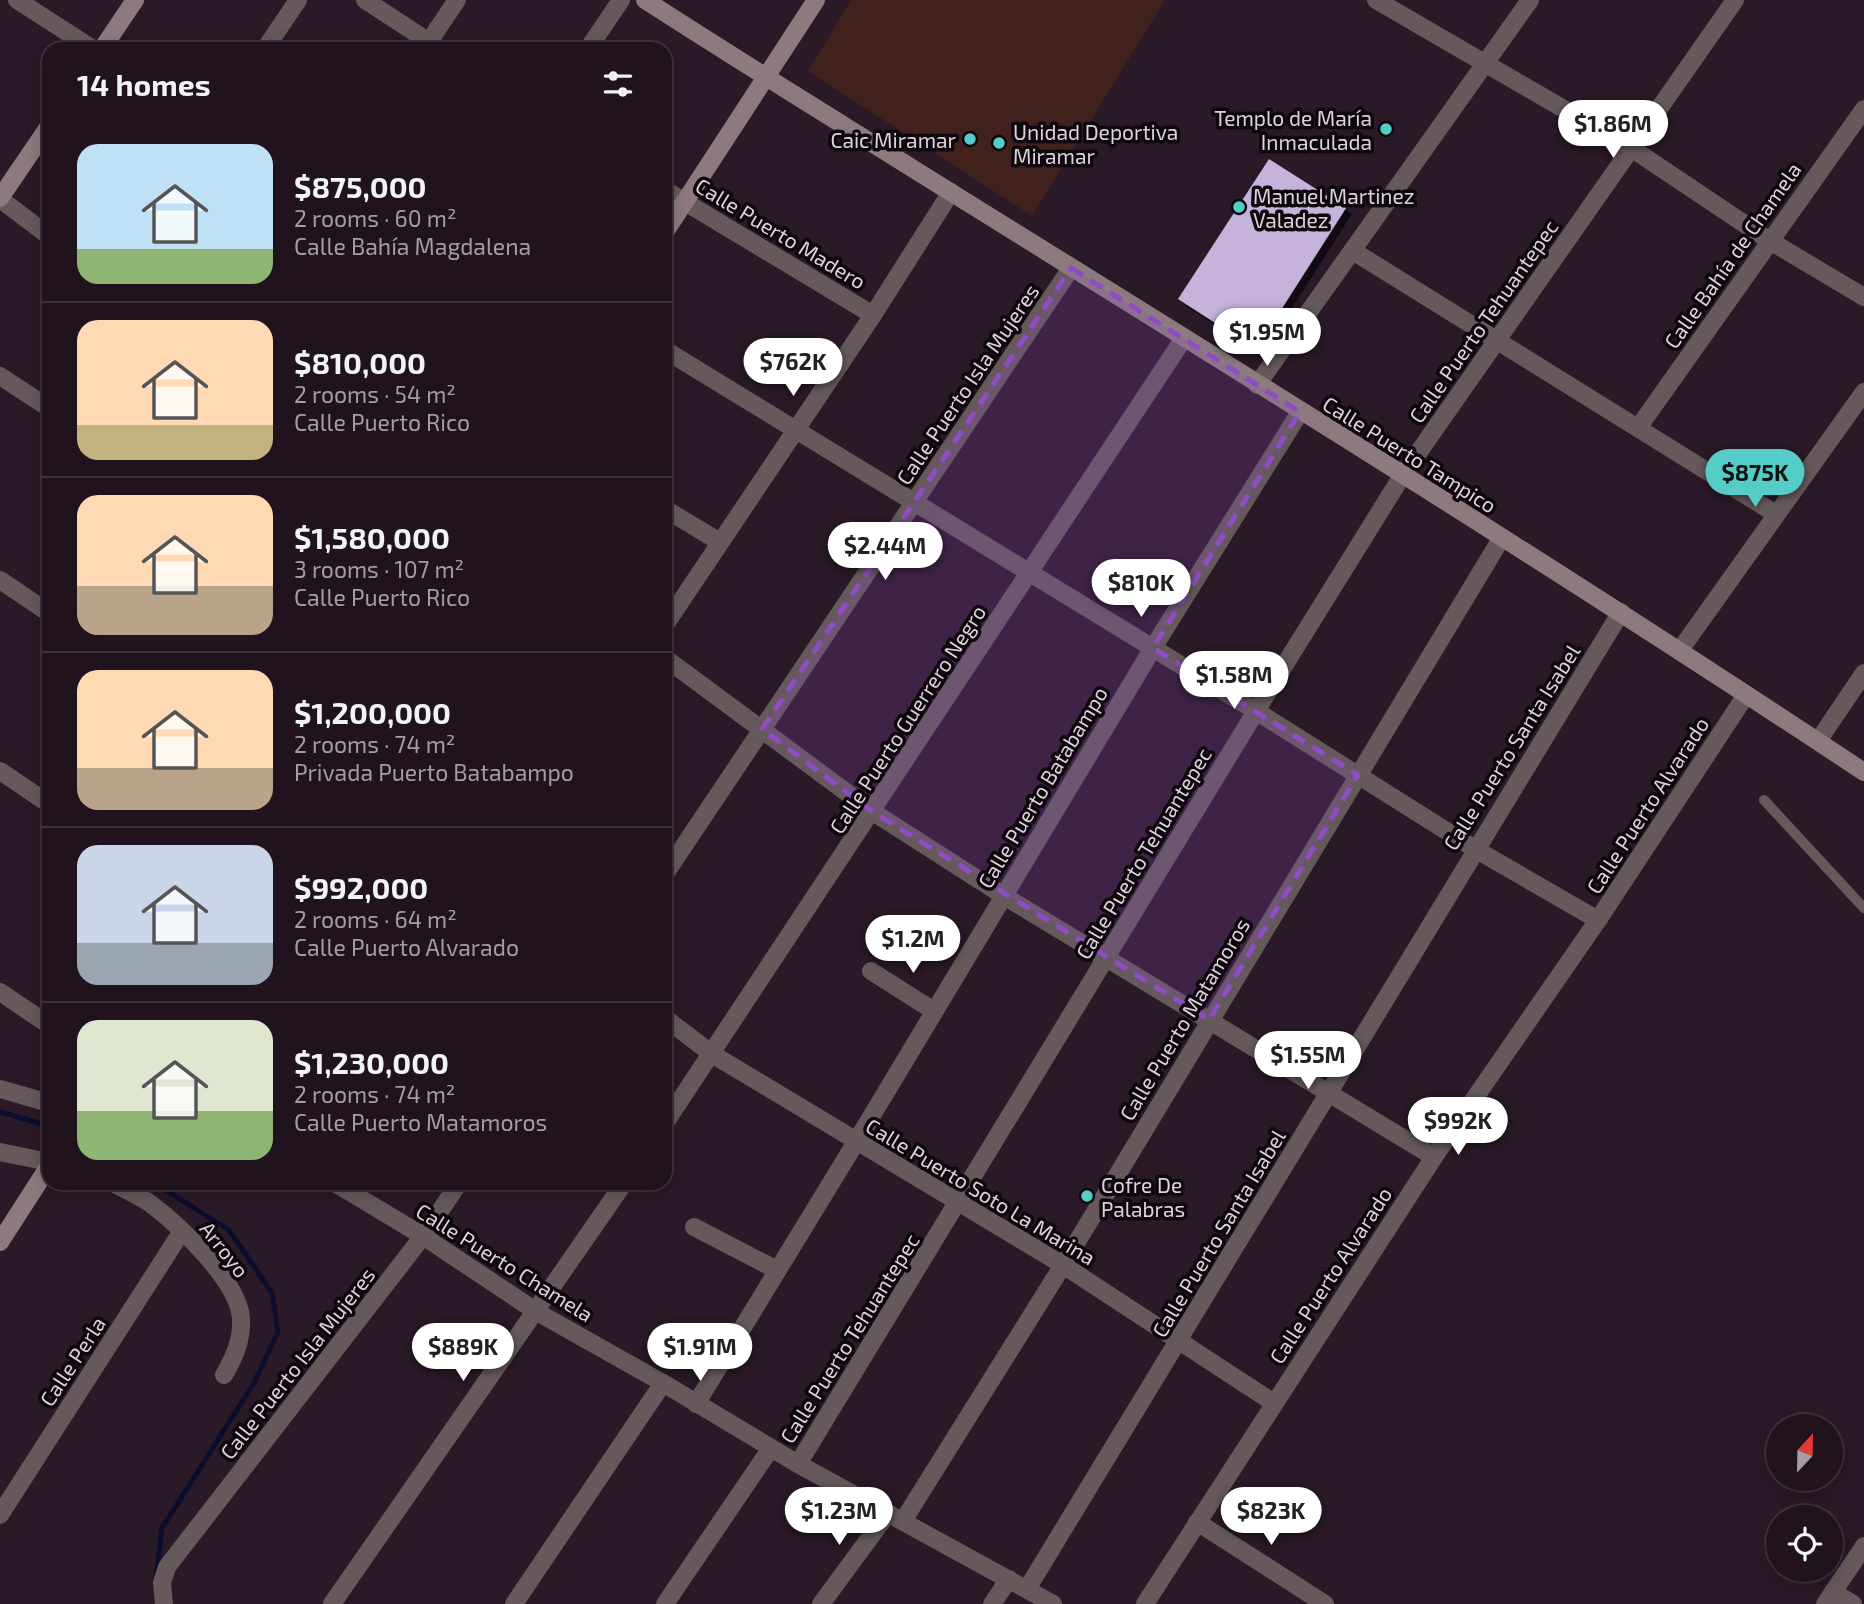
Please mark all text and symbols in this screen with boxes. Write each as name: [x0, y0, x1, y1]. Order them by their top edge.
icon: filters: [599, 65, 637, 103]
text: 14 homes: [77, 66, 211, 102]
pin: $1.86M: [1556, 100, 1670, 160]
place label: Templo de María Inmaculada: [1214, 105, 1372, 154]
text: $1.86M: [1574, 109, 1652, 137]
place label: Unidad Deportiva Miramar: [1013, 119, 1178, 168]
marker: Templo de María Inmaculada: [1378, 121, 1394, 137]
place label: Caic Miramar: [830, 127, 957, 152]
marker: Caic Miramar: [962, 131, 978, 147]
marker: Unidad Deportiva Miramar: [991, 135, 1007, 151]
street label: Calle Bahía de Chamela: [1658, 157, 1806, 353]
text: $875,000: [294, 168, 427, 204]
icon: home: [133, 172, 217, 256]
street label: Calle Puerto Madero: [691, 172, 871, 294]
place label: Manuel Martinez Valadez: [1253, 183, 1415, 232]
marker: Manuel Martinez Valadez: [1231, 199, 1247, 215]
text: 2 rooms · 60 m²: [294, 204, 456, 232]
street label: Calle Puerto Tehuantepec: [1403, 215, 1563, 427]
text: Calle Bahía Magdalena: [294, 232, 531, 260]
street label: Calle Puerto Isla Mujeres: [891, 279, 1044, 489]
pin: $1.95M: [1210, 308, 1324, 368]
text: $1.95M: [1229, 317, 1305, 345]
pin: $762K: [744, 338, 842, 398]
text: $810,000: [294, 344, 426, 380]
text: $762K: [760, 347, 827, 375]
icon: home: [133, 348, 217, 432]
text: 2 rooms · 54 m²: [294, 380, 456, 408]
street label: Calle Puerto Tampico: [1319, 390, 1501, 518]
text: Calle Puerto Rico: [294, 408, 470, 436]
pin: $875K: [1706, 449, 1804, 509]
text: $875K: [1721, 458, 1789, 486]
text: $1,580,000: [294, 519, 450, 555]
pin: $2.44M: [828, 522, 942, 582]
icon: home: [133, 523, 217, 607]
text: $2.44M: [844, 531, 926, 559]
text: 3 rooms · 107 m²: [294, 555, 464, 583]
pin: $810K: [1092, 560, 1190, 619]
text: $810K: [1108, 568, 1174, 596]
text: Calle Puerto Rico: [294, 583, 470, 611]
street label: Calle Puerto Guerrero Negro: [824, 600, 990, 838]
street label: Calle Puerto Santa Isabel: [1437, 639, 1585, 854]
pin: $1.58M: [1177, 652, 1291, 711]
text: $1.58M: [1196, 660, 1272, 688]
street label: Calle Puerto Batabampo: [972, 682, 1112, 892]
text: $1,200,000: [294, 694, 451, 730]
icon: home: [133, 698, 217, 782]
street label: Calle Puerto Alvarado: [1581, 712, 1713, 898]
text: 2 rooms · 74 m²: [294, 730, 455, 758]
street label: Calle Puerto Tehuantepec: [1070, 743, 1216, 963]
text: Privada Puerto Batabampo: [294, 758, 574, 786]
text: $992,000: [294, 869, 428, 905]
icon: home: [133, 873, 217, 957]
text: 2 rooms · 64 m²: [294, 905, 457, 933]
street label: Calle Puerto Matamoros: [1114, 913, 1254, 1125]
pin: $1.2M: [864, 916, 962, 975]
text: $1.2M: [881, 924, 945, 952]
text: Calle Puerto Alvarado: [294, 933, 519, 961]
pin: $1.55M: [1251, 1032, 1365, 1091]
text: $1.55M: [1270, 1040, 1346, 1068]
text: $1,230,000: [294, 1044, 449, 1080]
icon: home: [133, 1048, 217, 1132]
text: 2 rooms · 74 m²: [294, 1080, 455, 1108]
pin: $992K: [1409, 1098, 1507, 1157]
text: $992K: [1424, 1106, 1492, 1134]
text: Calle Puerto Matamoros: [294, 1108, 547, 1136]
street label: Calle Puerto Soto La Marina: [862, 1113, 1100, 1269]
street label: Calle Puerto Santa Isabel: [1146, 1124, 1290, 1341]
place label: Cofre De Palabras: [1101, 1172, 1185, 1221]
street label: Calle Puerto Alvarado: [1264, 1182, 1396, 1368]
marker: Cofre De Palabras: [1079, 1188, 1095, 1204]
street label: Calle Puerto Chamela: [412, 1197, 598, 1327]
street label: Arroyo: [195, 1216, 255, 1282]
street label: Calle Puerto Tehuantepec: [774, 1229, 924, 1447]
street label: Calle Puerto Isla Mujeres: [214, 1262, 380, 1464]
street label: Calle Perla: [34, 1312, 110, 1410]
pin: $889K: [414, 1324, 512, 1383]
pin: $1.91M: [643, 1324, 757, 1383]
text: $889K: [428, 1332, 498, 1360]
text: $1.91M: [663, 1332, 737, 1360]
north arrow: [1766, 1414, 1843, 1491]
map controls: [1766, 1414, 1843, 1582]
pin: $1.23M: [782, 1488, 896, 1547]
pin: $823K: [1222, 1488, 1320, 1547]
text: $1.23M: [801, 1496, 877, 1524]
text: $823K: [1237, 1496, 1305, 1524]
button: locate: [1766, 1505, 1843, 1582]

